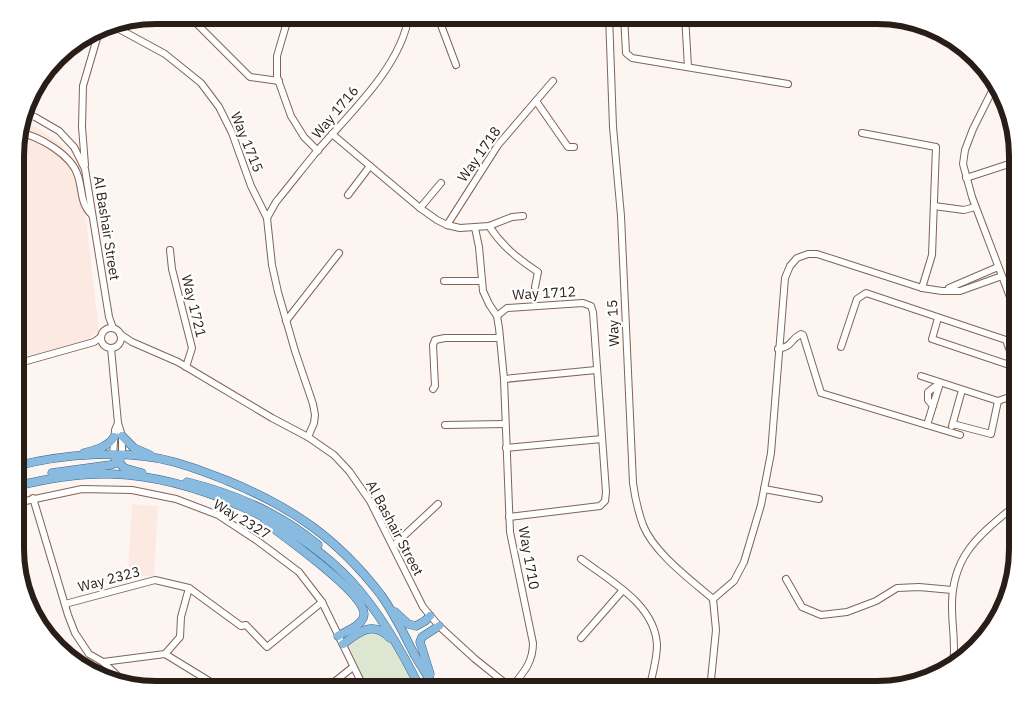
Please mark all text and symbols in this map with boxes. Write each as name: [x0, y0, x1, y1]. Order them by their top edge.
street label: Way 1716: [308, 82, 362, 142]
street label: Way 1715: [227, 109, 267, 175]
street label: Way 1718: [453, 123, 505, 185]
street label: Al Bashair Street: [90, 175, 124, 281]
street label: Way 1721: [178, 273, 210, 339]
street label: Way 1712: [512, 282, 576, 304]
street label: Way 15: [603, 299, 623, 347]
street label: Al Bashair Street: [362, 477, 428, 579]
street label: Way 2327: [210, 495, 274, 543]
street label: Way 1710: [515, 525, 543, 591]
street label: Way 2323: [76, 562, 142, 596]

